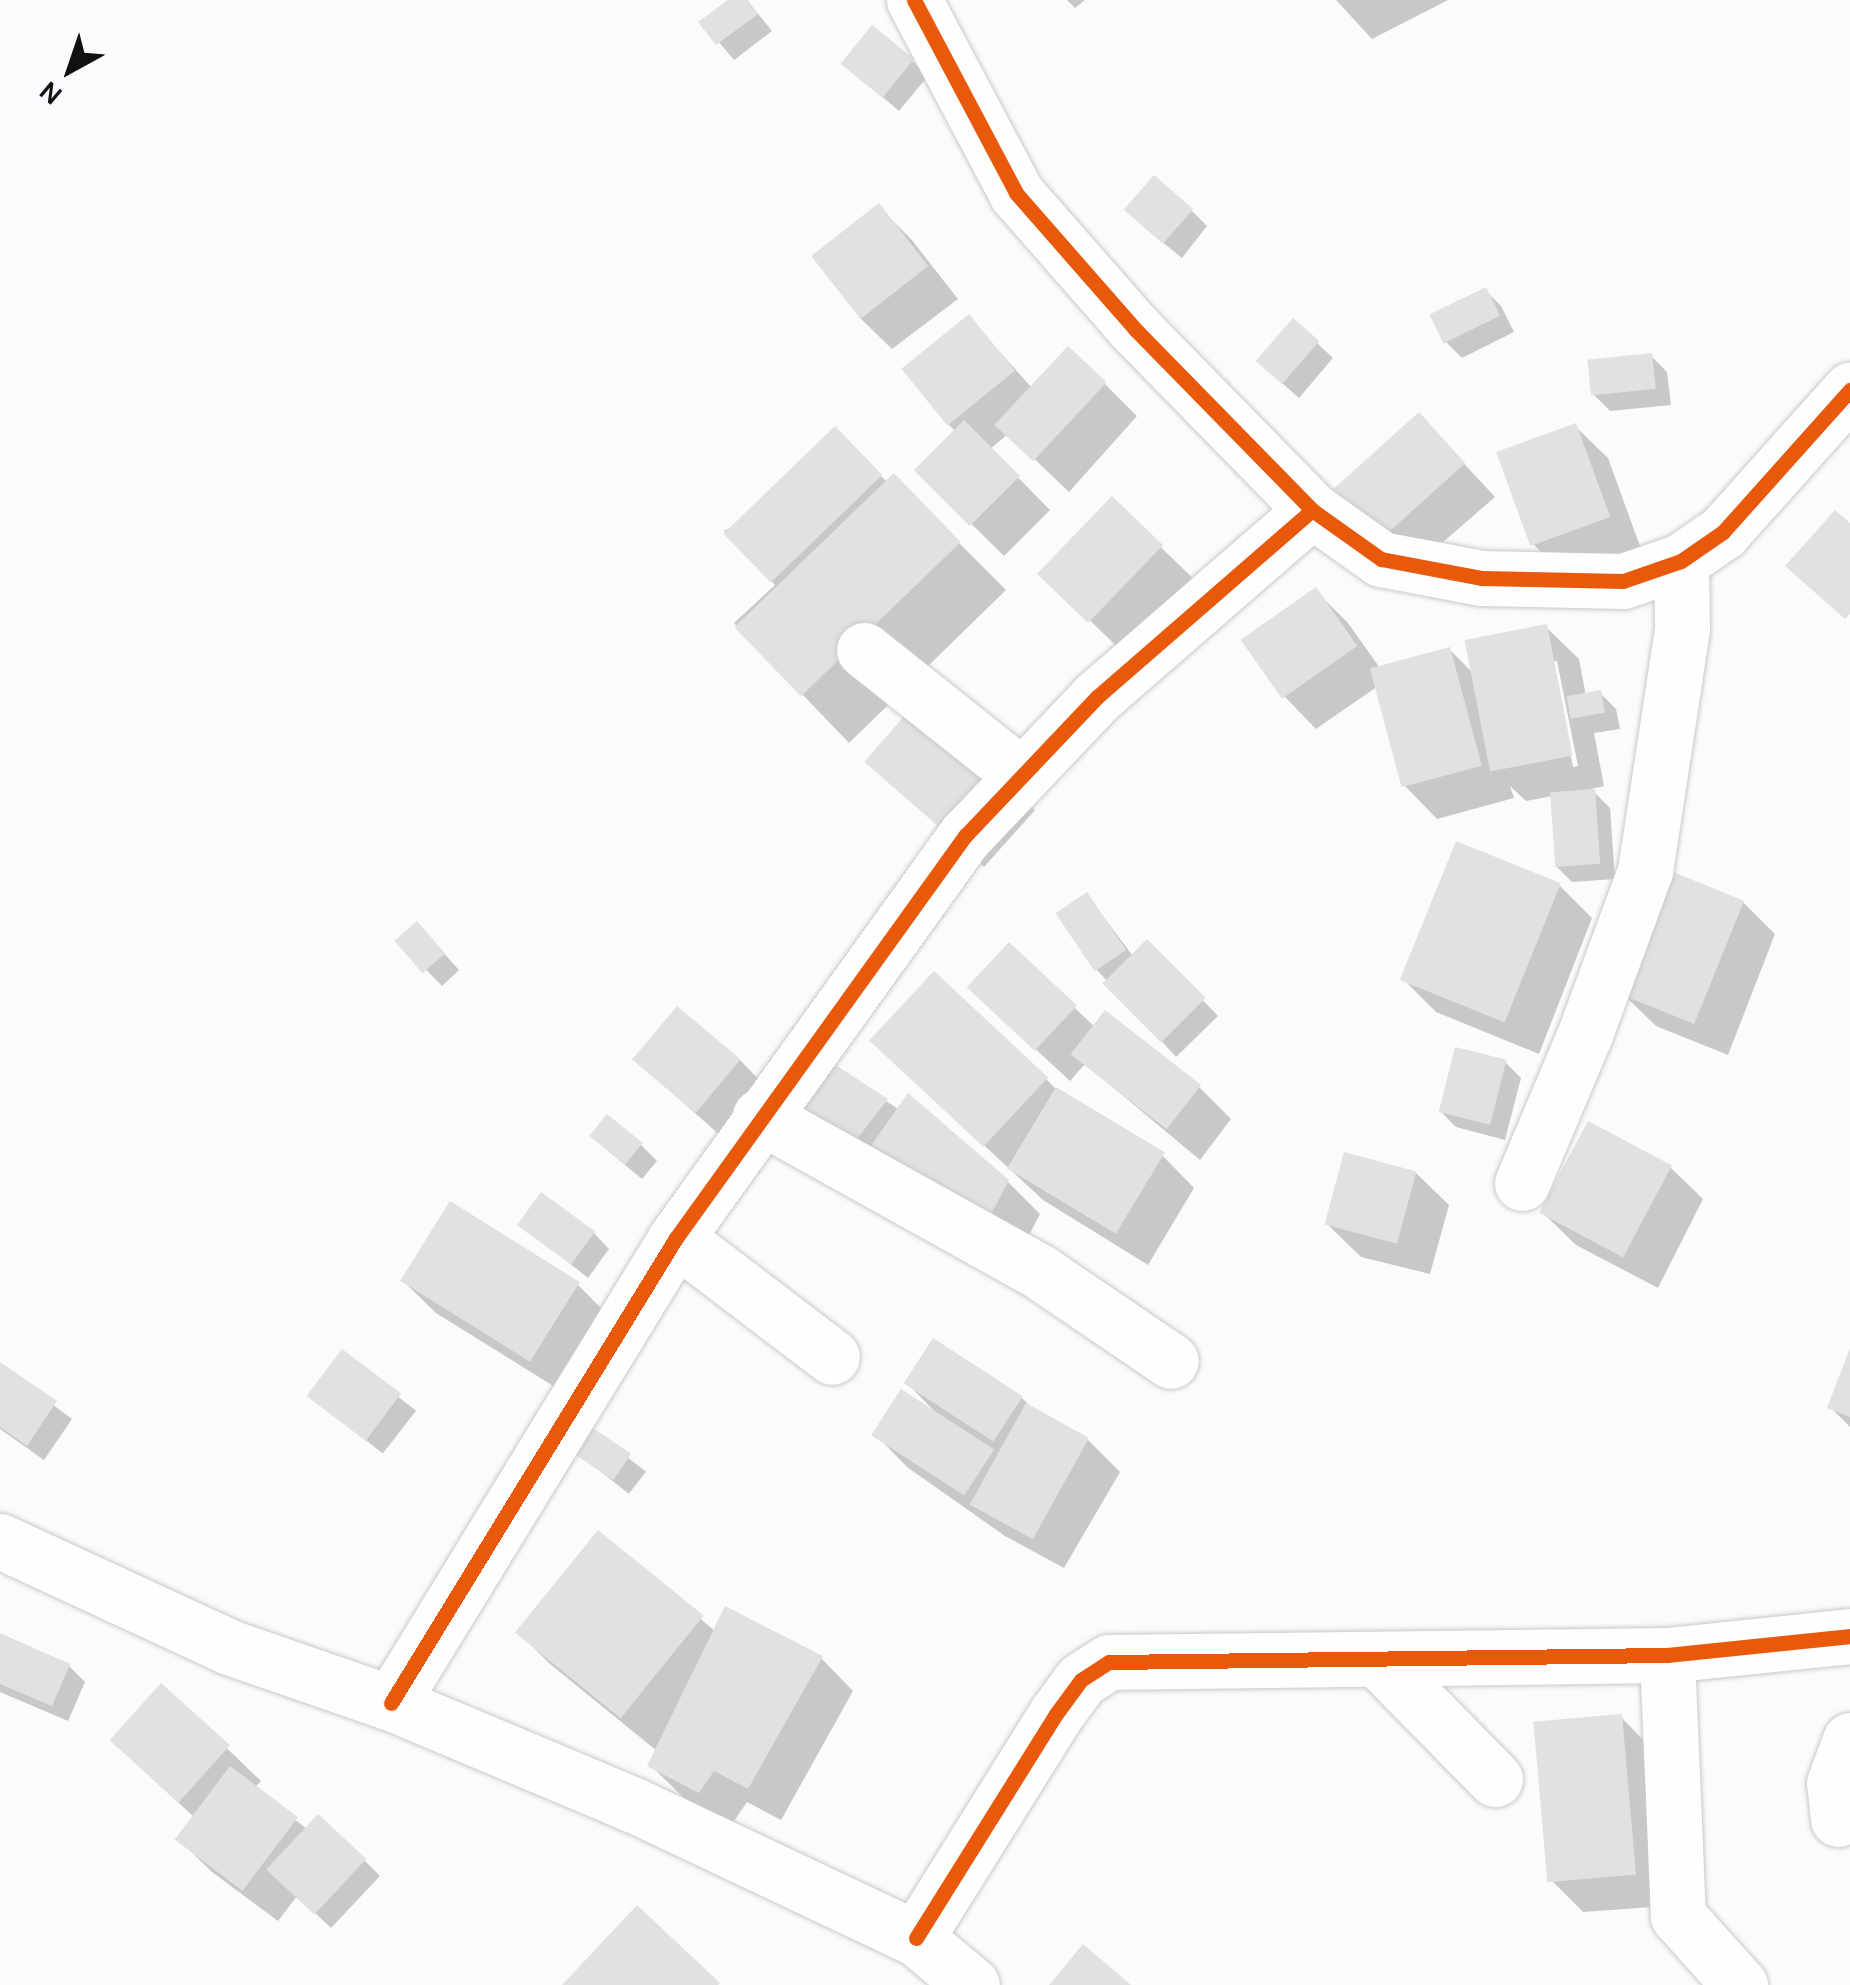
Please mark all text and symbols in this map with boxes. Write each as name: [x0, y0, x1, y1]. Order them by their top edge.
north arrow: [20, 20, 120, 120]
text: N: [32, 74, 69, 112]

